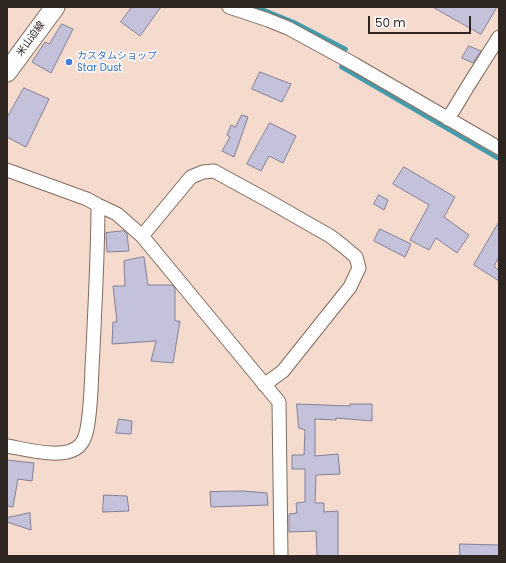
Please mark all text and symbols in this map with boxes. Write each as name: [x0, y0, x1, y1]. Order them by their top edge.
scale bar: [370, 8, 473, 34]
text: 50 m: [375, 14, 406, 31]
street label: 米山迫線: [14, 19, 48, 59]
place label: カスタムショップ Star Dust: [77, 50, 157, 74]
marker: カスタムショップ Star Dust: [64, 57, 74, 67]

